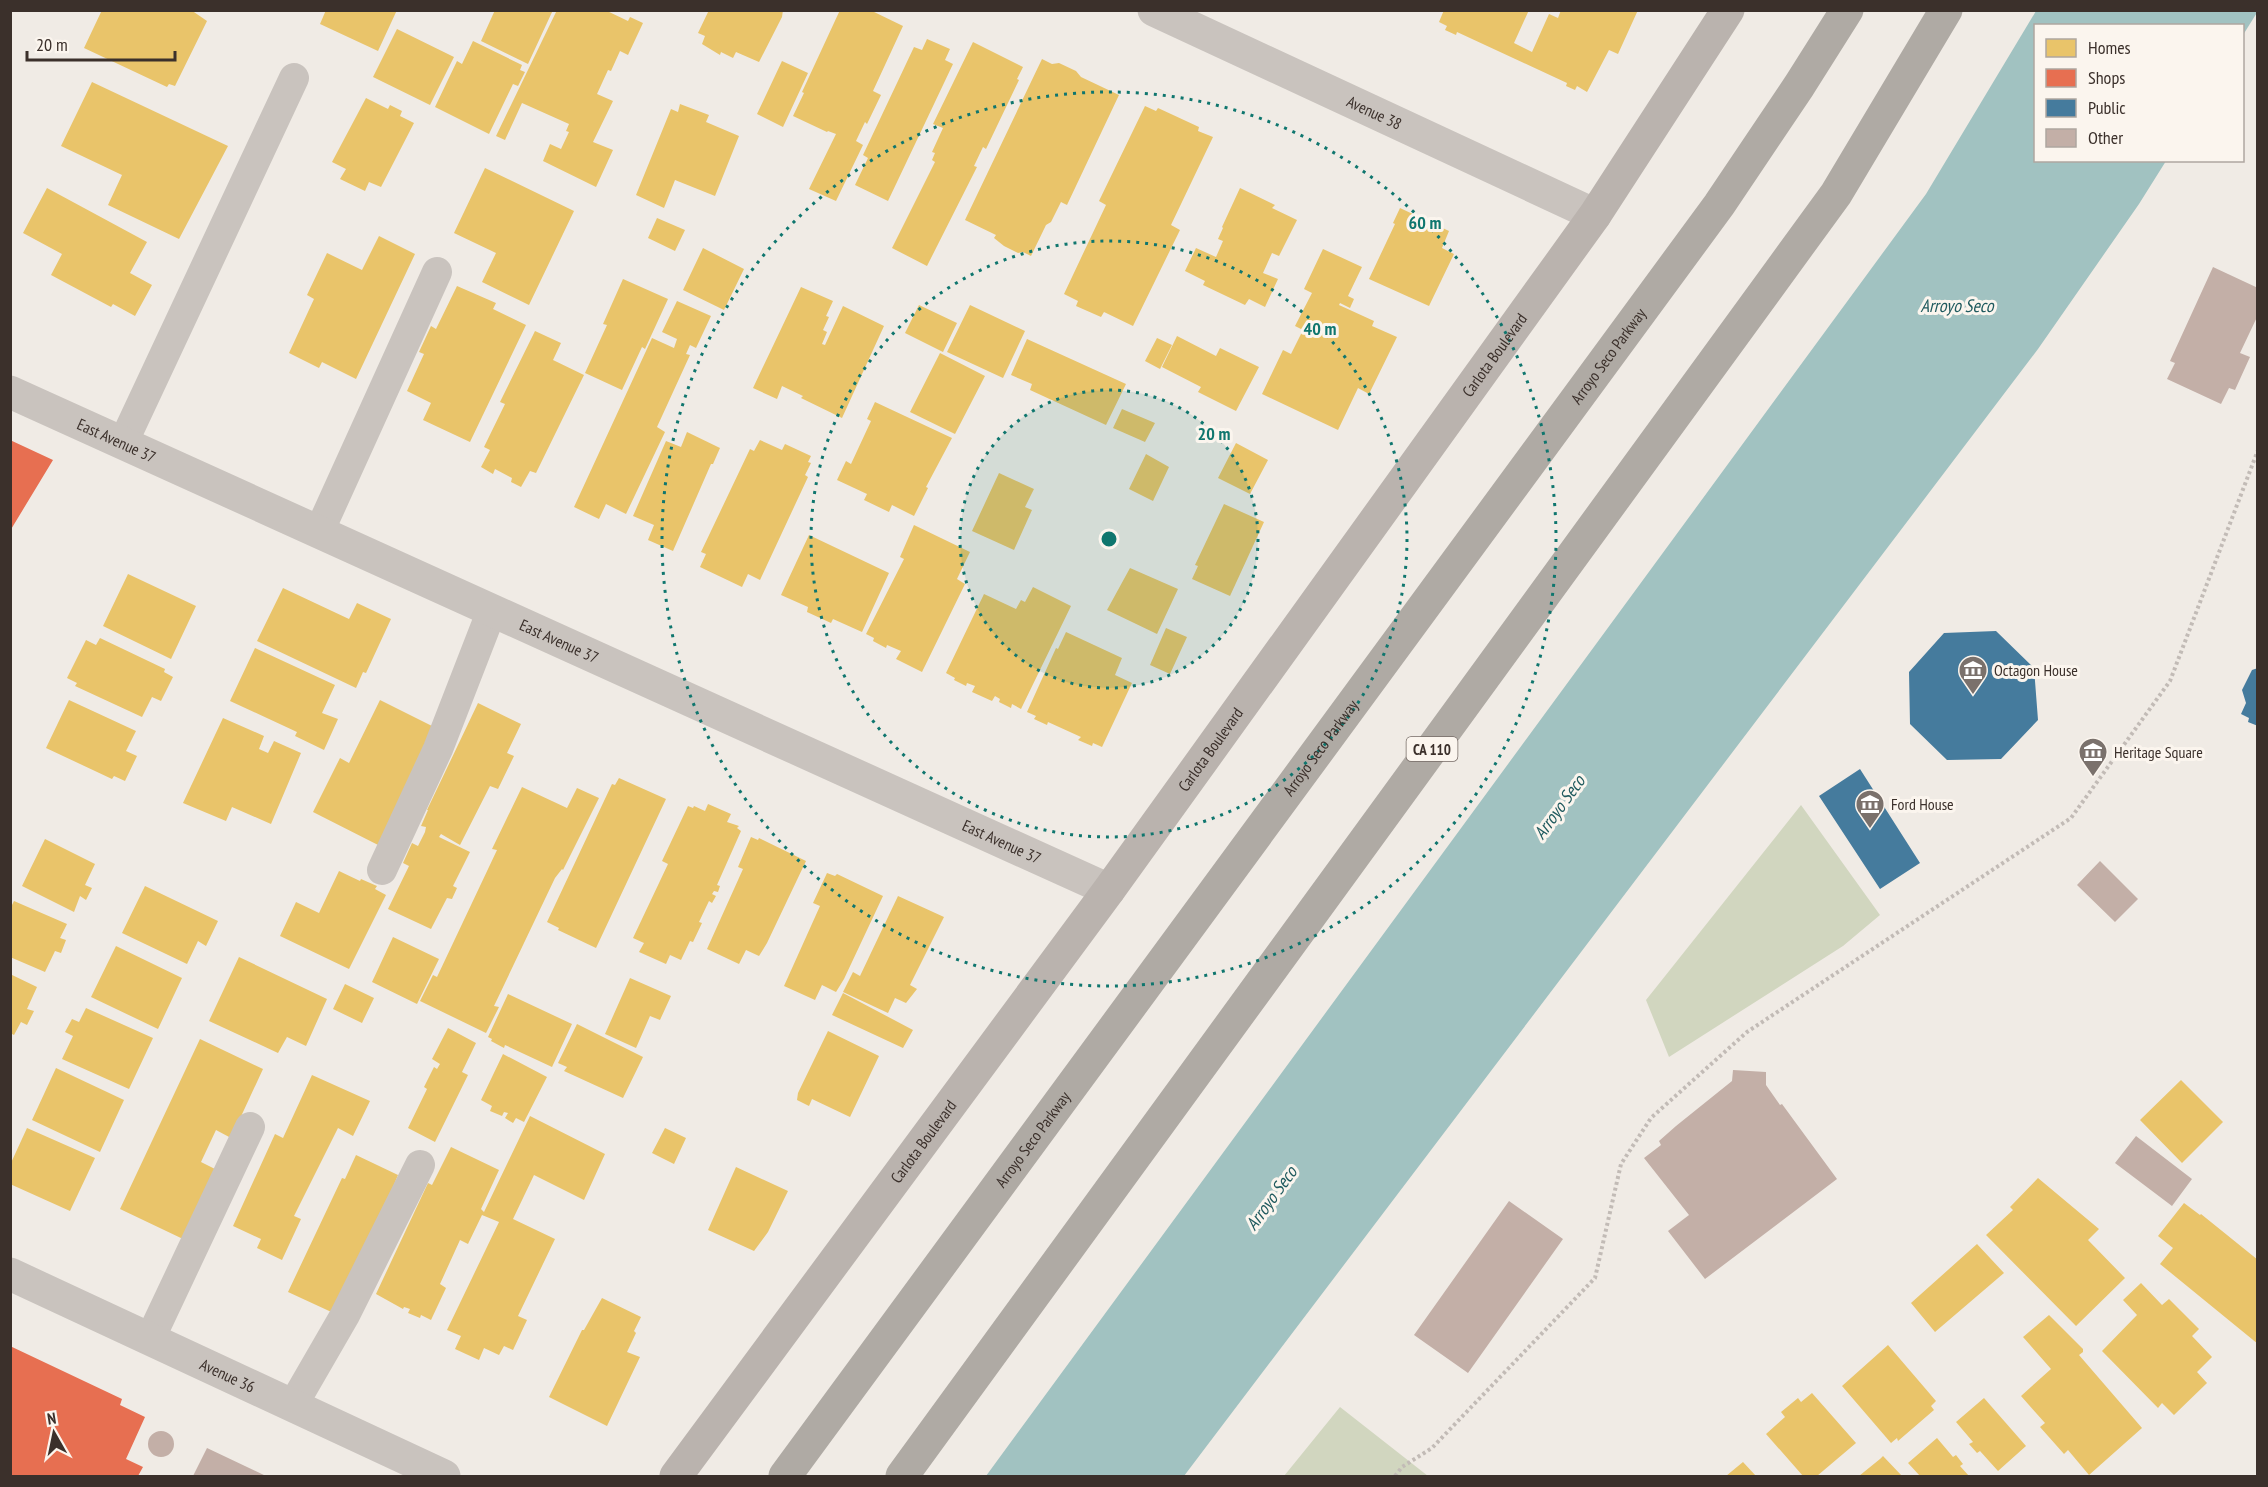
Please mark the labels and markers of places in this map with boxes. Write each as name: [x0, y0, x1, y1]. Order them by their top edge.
centre of rings: [1099, 529, 1119, 549]
museum icon: Octagon House: [1957, 654, 1989, 696]
place label: Octagon House: [1994, 660, 2078, 680]
museum icon: Heritage Square: [2077, 736, 2109, 778]
place label: Heritage Square: [2114, 742, 2203, 762]
museum icon: Ford House: [1854, 788, 1886, 830]
place label: Ford House: [1891, 794, 1954, 814]

